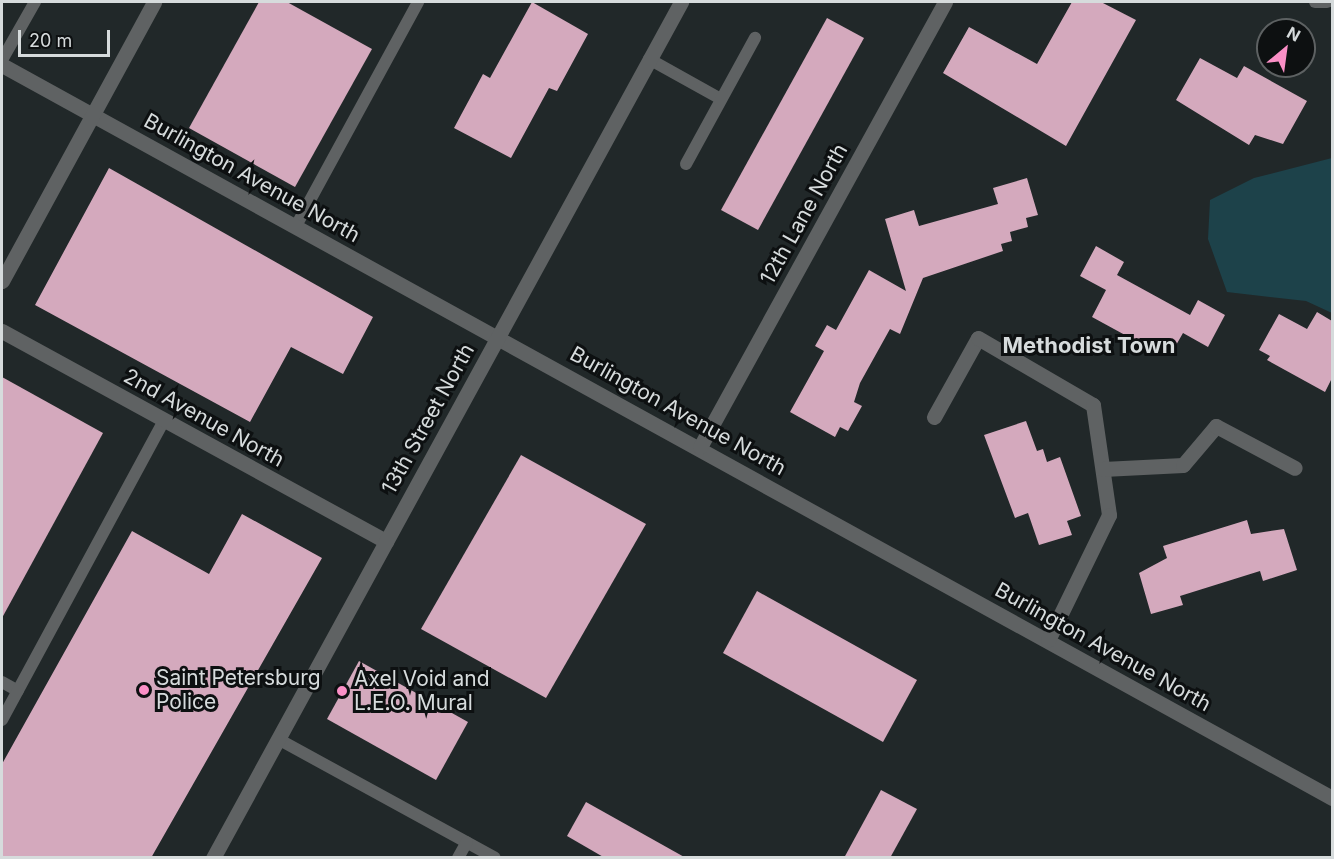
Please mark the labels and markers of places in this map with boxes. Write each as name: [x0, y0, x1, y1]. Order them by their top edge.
place label: Saint Petersburg Police: [156, 665, 321, 715]
place label: Axel Void and L.E.O. Mural: [354, 666, 490, 716]
marker: Saint Petersburg Police: [137, 683, 151, 697]
marker: Axel Void and L.E.O. Mural: [335, 684, 349, 698]

